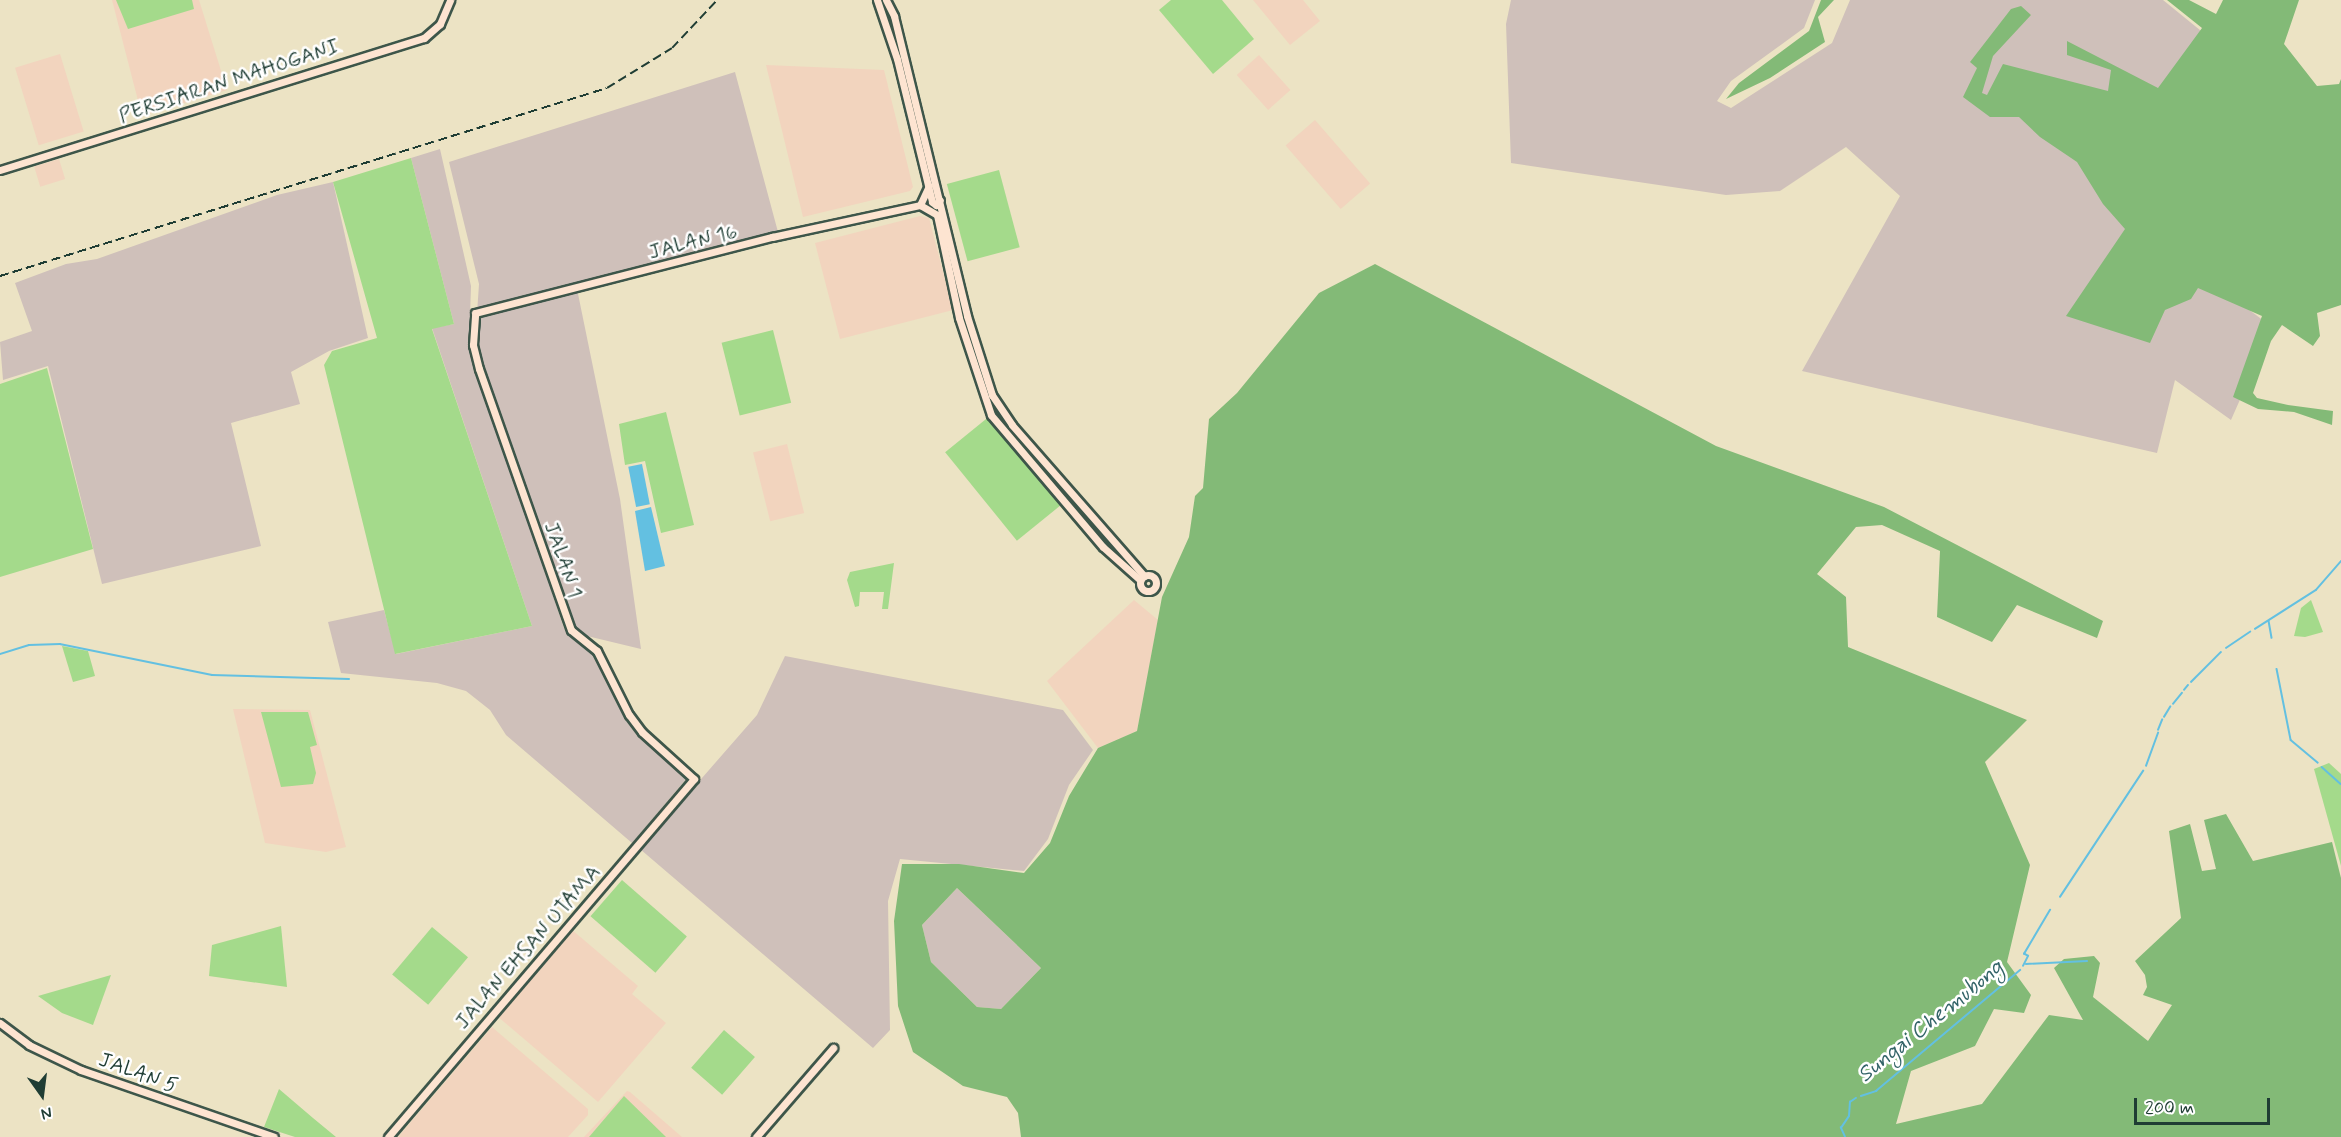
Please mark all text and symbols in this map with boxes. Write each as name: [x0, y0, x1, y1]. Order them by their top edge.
street label: PERSIARAN MAHOGANI: [115, 33, 343, 129]
street label: JALAN 16: [646, 219, 740, 265]
street label: JALAN 1: [538, 519, 588, 601]
street label: JALAN EHSAN UTAMA: [450, 860, 606, 1034]
water label: Sungai Chemubong: [1853, 955, 2009, 1089]
street label: JALAN 5: [95, 1047, 181, 1099]
north arrow: [12, 1065, 72, 1125]
scale bar: [2137, 1086, 2274, 1124]
text: 200 m: [2145, 1096, 2194, 1120]
text: N: [39, 1101, 54, 1124]

